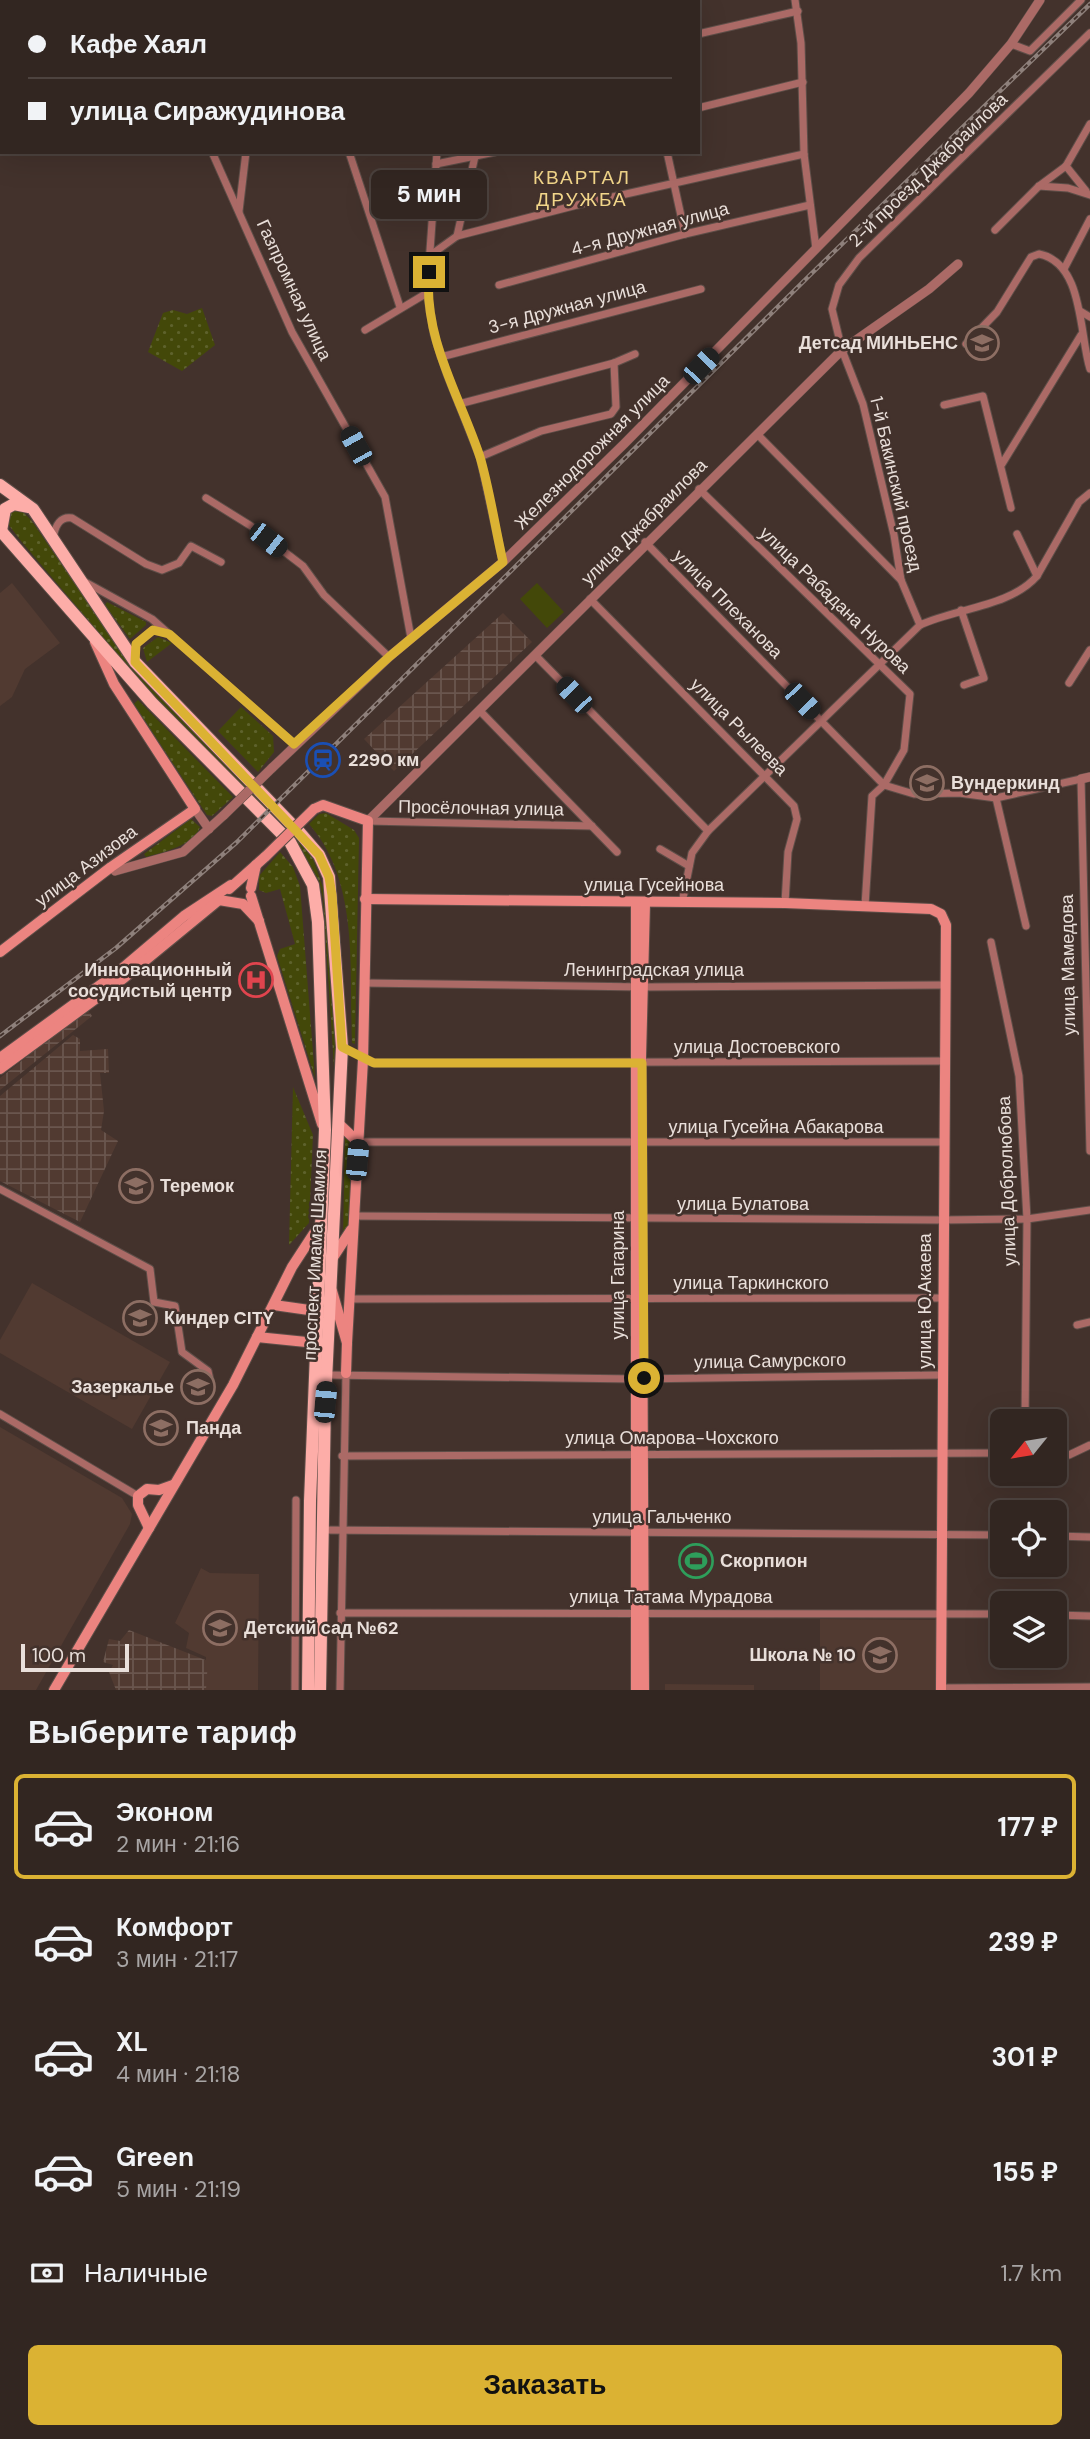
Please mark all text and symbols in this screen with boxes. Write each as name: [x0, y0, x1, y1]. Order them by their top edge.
text: Кафе Хаял: [70, 27, 207, 61]
street label: 2-й проезд Джабраилова: [843, 87, 1013, 252]
text: улица Сиражудинова: [70, 94, 345, 128]
district label: КВАРТАЛ ДРУЖБА: [533, 165, 631, 212]
callout: 5 мин: [371, 170, 487, 219]
text: 5 мин: [397, 179, 461, 209]
street label: 4-я Дружная улица: [568, 196, 732, 262]
street label: Газпромная улица: [251, 216, 338, 365]
route end: [413, 256, 445, 288]
street label: 3-я Дружная улица: [486, 274, 649, 340]
school or university icon: Детсад МИНЬЕНС: [963, 324, 1001, 362]
place label: Детсад МИНЬЕНС: [799, 331, 958, 355]
car: [679, 344, 724, 388]
street label: Железнодорожная улица: [509, 369, 675, 535]
street label: 1-й Бакинский проезд: [864, 394, 928, 575]
car: [337, 423, 376, 469]
street label: улица Джабраилова: [576, 453, 713, 590]
car: [245, 519, 292, 561]
street label: улица Рабадана Нурова: [754, 521, 917, 679]
street label: улица Плеханова: [668, 544, 789, 665]
car: [552, 673, 597, 717]
street label: улица Рылеева: [685, 673, 794, 782]
car: [780, 679, 825, 723]
station icon: 2290 км: [304, 741, 342, 779]
place label: 2290 км: [348, 748, 419, 772]
school or university icon: Вундеркинд: [908, 764, 946, 802]
place label: Вундеркинд: [951, 771, 1060, 795]
street label: Просёлочная улица: [398, 795, 565, 821]
street label: улица Азизова: [30, 819, 143, 912]
street label: улица Гусейнова: [584, 873, 725, 897]
street label: улица Мамедова: [1055, 893, 1081, 1036]
place label: Инновационный сосудистый центр: [68, 958, 232, 1003]
street label: Ленинградская улица: [564, 958, 745, 982]
hospital icon: Инновационный сосудистый центр: [237, 961, 275, 999]
street label: улица Достоевского: [674, 1035, 840, 1059]
street label: улица Добролюбова: [992, 1094, 1022, 1267]
street label: улица Гусейна Абакарова: [668, 1115, 884, 1139]
car: [345, 1138, 370, 1182]
street label: проспект Имама Шамиля: [297, 1149, 333, 1361]
school or university icon: Теремок: [117, 1167, 155, 1205]
place label: Теремок: [160, 1174, 235, 1198]
street label: улица Булатова: [677, 1192, 810, 1216]
street label: улица Гагарина: [606, 1209, 630, 1340]
street label: улица Ю.Акаева: [913, 1232, 937, 1369]
street label: улица Таркинского: [673, 1271, 829, 1295]
school or university icon: Киндер CITY: [121, 1299, 159, 1337]
place label: Киндер CITY: [164, 1306, 275, 1330]
street label: улица Самурского: [694, 1348, 846, 1374]
route start: [628, 1362, 660, 1394]
school or university icon: Зазеркалье: [179, 1368, 217, 1406]
place label: Зазеркалье: [71, 1375, 174, 1399]
car: [313, 1380, 338, 1424]
school or university icon: Панда: [142, 1409, 180, 1447]
north arrow: [990, 1409, 1068, 1486]
map controls: [990, 1409, 1067, 1668]
place label: Панда: [186, 1416, 242, 1440]
street label: улица Омарова-Чохского: [565, 1426, 779, 1450]
button: locate: [990, 1500, 1067, 1577]
street label: улица Гальченко: [592, 1505, 732, 1529]
sports icon: Скорпион: [677, 1542, 715, 1580]
place label: Скорпион: [720, 1549, 808, 1573]
street label: улица Татама Мурадова: [569, 1585, 774, 1609]
button: layers: [990, 1591, 1067, 1668]
school or university icon: Детский сад №62: [201, 1609, 239, 1647]
place label: Детский сад №62: [244, 1616, 398, 1640]
school or university icon: Школа № 10: [861, 1636, 899, 1674]
scale bar: [21, 1641, 130, 1673]
text: 100 m: [32, 1643, 86, 1668]
place label: Школа № 10: [749, 1643, 856, 1667]
text: Выберите тариф: [28, 1711, 297, 1753]
icon: car: [32, 1795, 95, 1858]
text: Эконом: [116, 1795, 214, 1829]
text: 177 ₽: [997, 1810, 1058, 1844]
text: 2 мин · 21:16: [116, 1829, 240, 1859]
icon: car: [32, 1910, 95, 1973]
text: Комфорт: [116, 1910, 233, 1944]
text: 239 ₽: [988, 1925, 1058, 1959]
text: 3 мин · 21:17: [116, 1944, 238, 1974]
icon: car: [32, 2025, 95, 2088]
text: XL: [116, 2025, 148, 2059]
text: 301 ₽: [991, 2040, 1058, 2074]
text: 4 мин · 21:18: [116, 2059, 240, 2089]
icon: car: [32, 2140, 95, 2203]
text: Green: [116, 2140, 194, 2174]
text: 155 ₽: [993, 2155, 1058, 2189]
text: 5 мин · 21:19: [116, 2174, 241, 2204]
icon: cash: [28, 2254, 66, 2292]
text: Наличные: [84, 2256, 208, 2290]
text: 1.7 km: [1000, 2258, 1062, 2288]
button: Заказать: [28, 2345, 1062, 2425]

